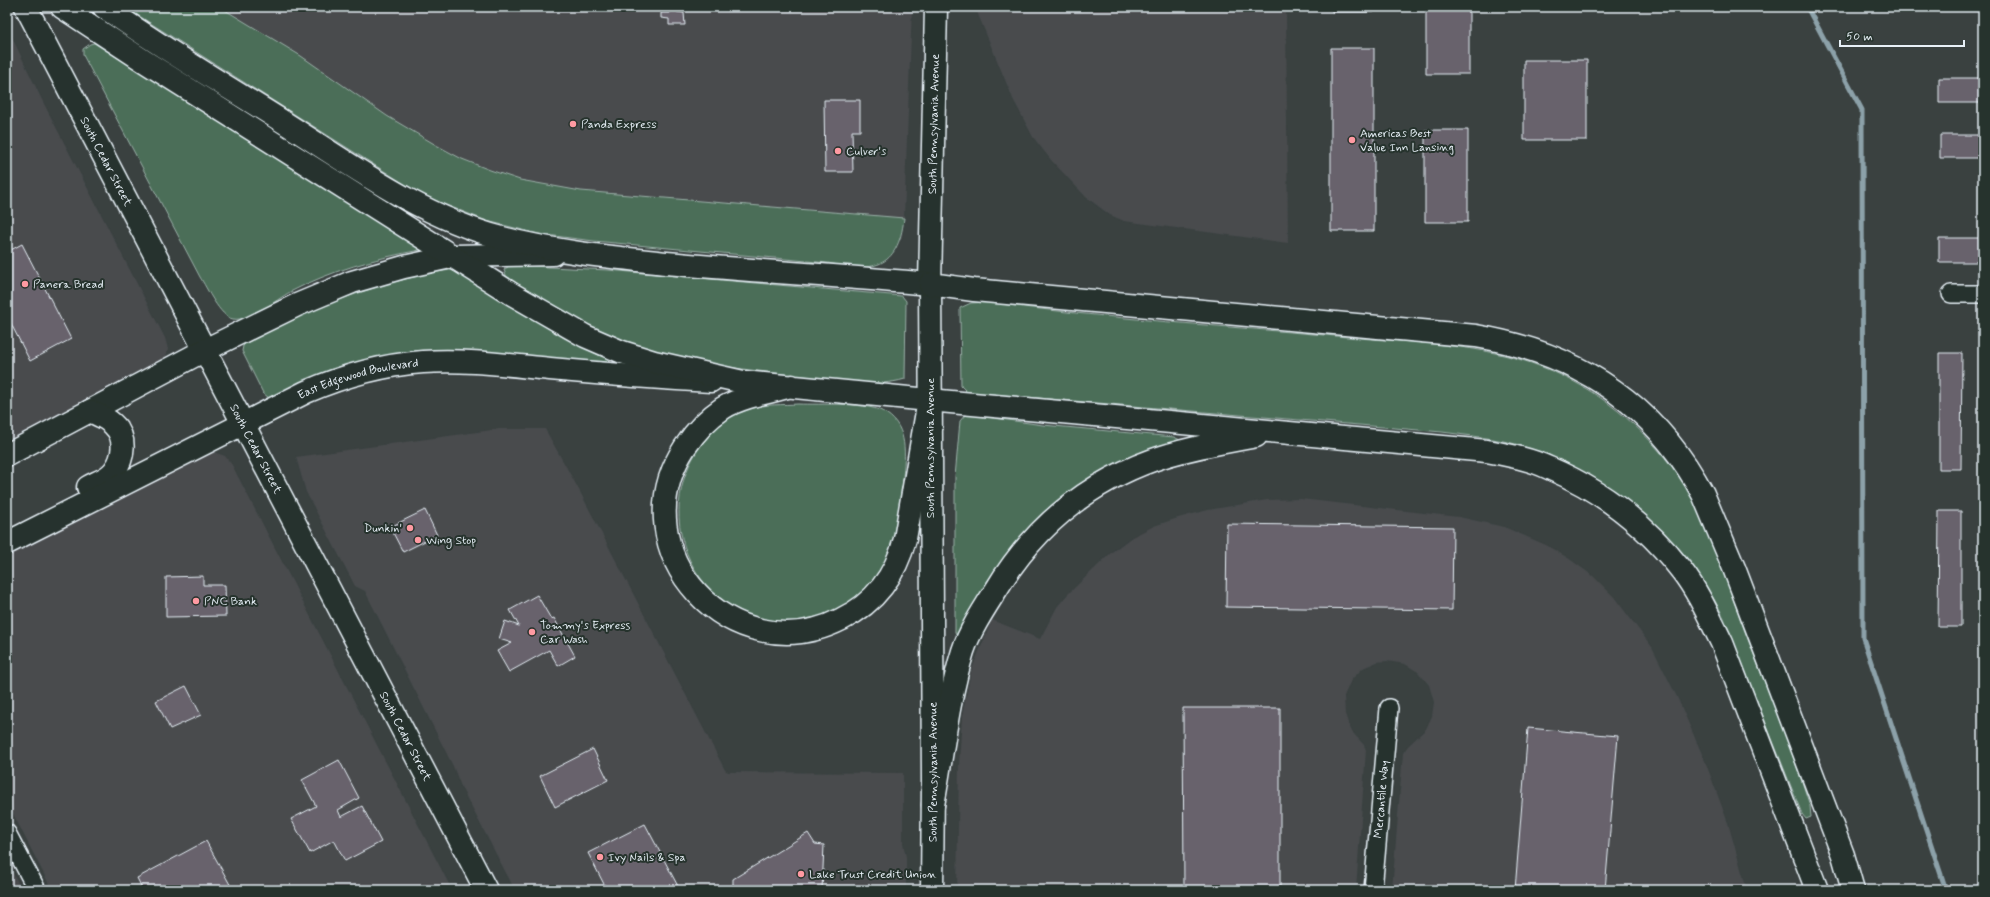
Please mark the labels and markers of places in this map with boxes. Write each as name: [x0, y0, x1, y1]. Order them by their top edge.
place label: Panda Express: [581, 117, 657, 133]
marker: Panda Express: [568, 119, 578, 129]
place label: Americas Best Value Inn Lansing: [1360, 126, 1454, 156]
marker: Americas Best Value Inn Lansing: [1347, 135, 1357, 145]
place label: Culver's: [846, 144, 887, 160]
marker: Culver's: [833, 146, 843, 156]
place label: Panera Bread: [33, 277, 104, 293]
marker: Panera Bread: [20, 279, 30, 289]
place label: Dunkin': [364, 521, 402, 537]
marker: Dunkin': [405, 523, 415, 533]
place label: Wing Stop: [426, 533, 476, 549]
marker: Wing Stop: [413, 535, 423, 545]
place label: PNC Bank: [204, 594, 257, 610]
marker: PNC Bank: [191, 596, 201, 606]
place label: Tommy's Express Car Wash: [540, 618, 631, 648]
marker: Tommy's Express Car Wash: [527, 627, 537, 637]
place label: Ivy Nails & Spa: [608, 850, 686, 866]
marker: Ivy Nails & Spa: [595, 852, 605, 862]
place label: Lake Trust Credit Union: [809, 867, 937, 883]
marker: Lake Trust Credit Union: [796, 869, 806, 879]

